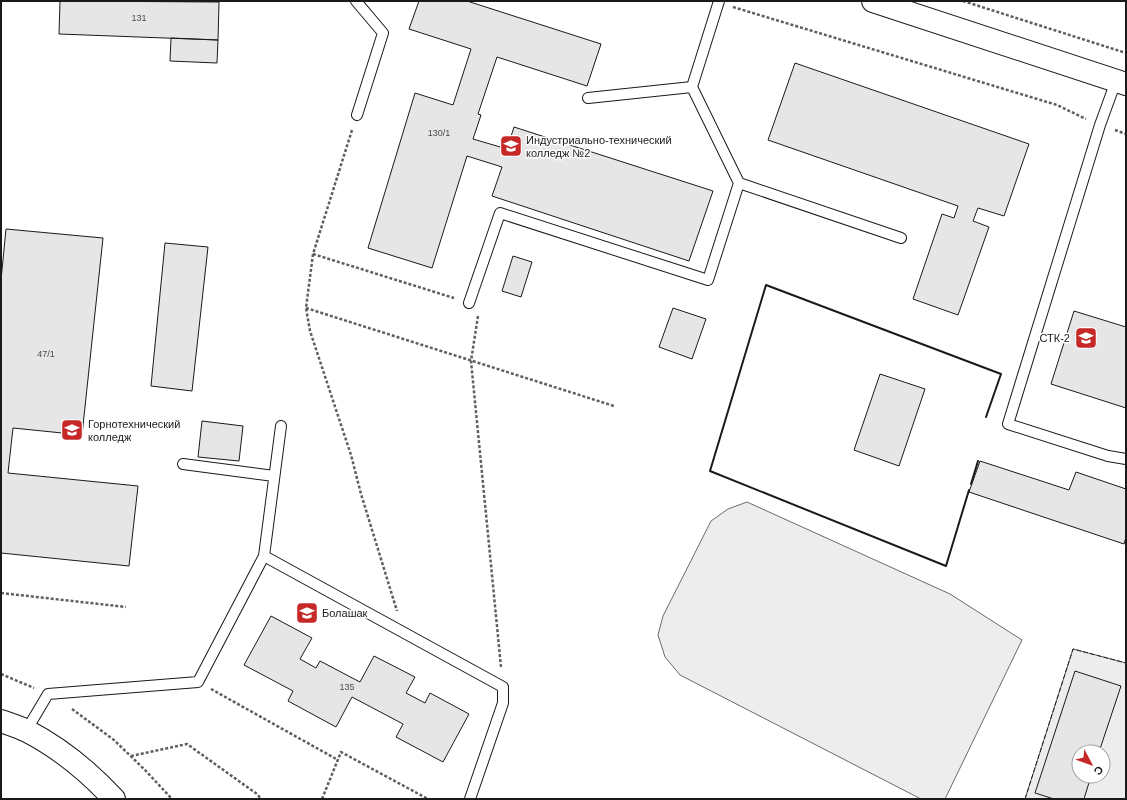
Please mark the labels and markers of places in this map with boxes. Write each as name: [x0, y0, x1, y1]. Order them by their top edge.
school or university icon: Индустриально-технический колледж №2: [498, 133, 524, 159]
place label: Индустриально-технический колледж №2: [526, 134, 672, 159]
school or university icon: СТК-2: [1073, 325, 1099, 351]
place label: СТК-2: [1040, 332, 1070, 344]
school or university icon: Горнотехнический колледж: [59, 417, 85, 443]
place label: Горнотехнический колледж: [88, 418, 180, 443]
school or university icon: Болашак: [294, 600, 320, 626]
place label: Болашак: [322, 607, 368, 619]

